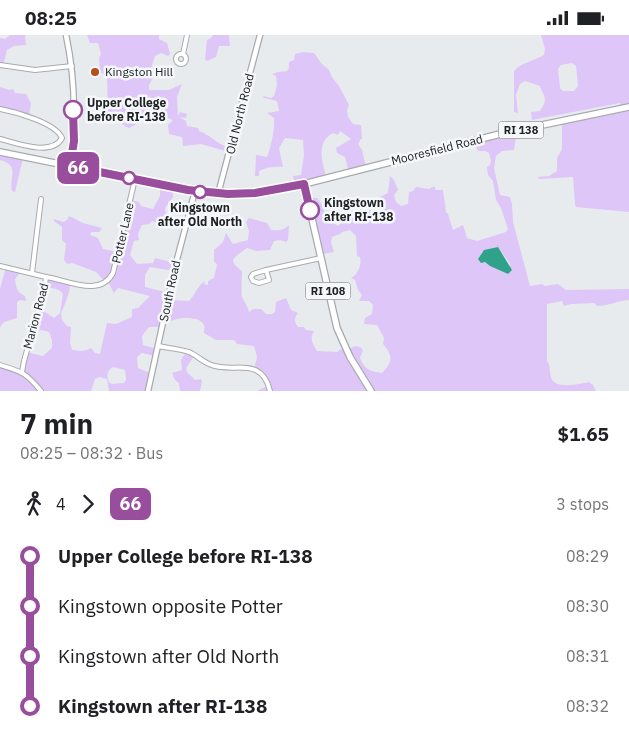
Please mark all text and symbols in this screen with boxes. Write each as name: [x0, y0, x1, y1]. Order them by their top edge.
text: 08:25: [25, 6, 77, 30]
place label: Kingston Hill: [105, 64, 173, 79]
marker: Kingston Hill: [89, 66, 101, 78]
street label: Old North Road: [222, 72, 257, 156]
place label: Upper College before RI-138: [87, 95, 166, 124]
marker: Upper College before RI-138: [63, 100, 83, 120]
road number: RI 138: [498, 121, 544, 139]
street label: Mooresfield Road: [389, 131, 484, 168]
line badge: 66: [56, 152, 100, 184]
text: 66: [67, 156, 89, 179]
unlabelled marker: [122, 171, 136, 185]
marker: Kingstown after Old North: [193, 185, 207, 199]
place label: Kingstown after RI-138: [324, 195, 393, 224]
place label: Kingstown after Old North: [158, 200, 242, 229]
marker: Kingstown after RI-138: [300, 200, 320, 220]
street label: Potter Lane: [108, 201, 137, 265]
street label: South Road: [156, 259, 183, 323]
street label: Marion Road: [20, 281, 51, 350]
road number: RI 108: [306, 283, 350, 299]
text: 7 min: [20, 405, 93, 442]
text: $1.65: [557, 422, 609, 446]
text: 08:25 – 08:32 · Bus: [20, 443, 163, 463]
icon: walk: [20, 490, 48, 518]
icon: forward: [74, 490, 102, 518]
text: 66: [120, 492, 141, 515]
text: 4: [56, 494, 66, 514]
text: 3 stops: [556, 494, 609, 514]
text: Upper College before RI-138: [58, 544, 313, 568]
text: 08:29: [566, 546, 609, 566]
text: Kingstown opposite Potter: [58, 594, 283, 618]
text: 08:30: [566, 596, 609, 616]
text: Kingstown after Old North: [58, 644, 279, 668]
text: 08:31: [566, 646, 609, 666]
text: Kingstown after RI-138: [58, 694, 267, 718]
text: 08:32: [566, 696, 609, 716]

